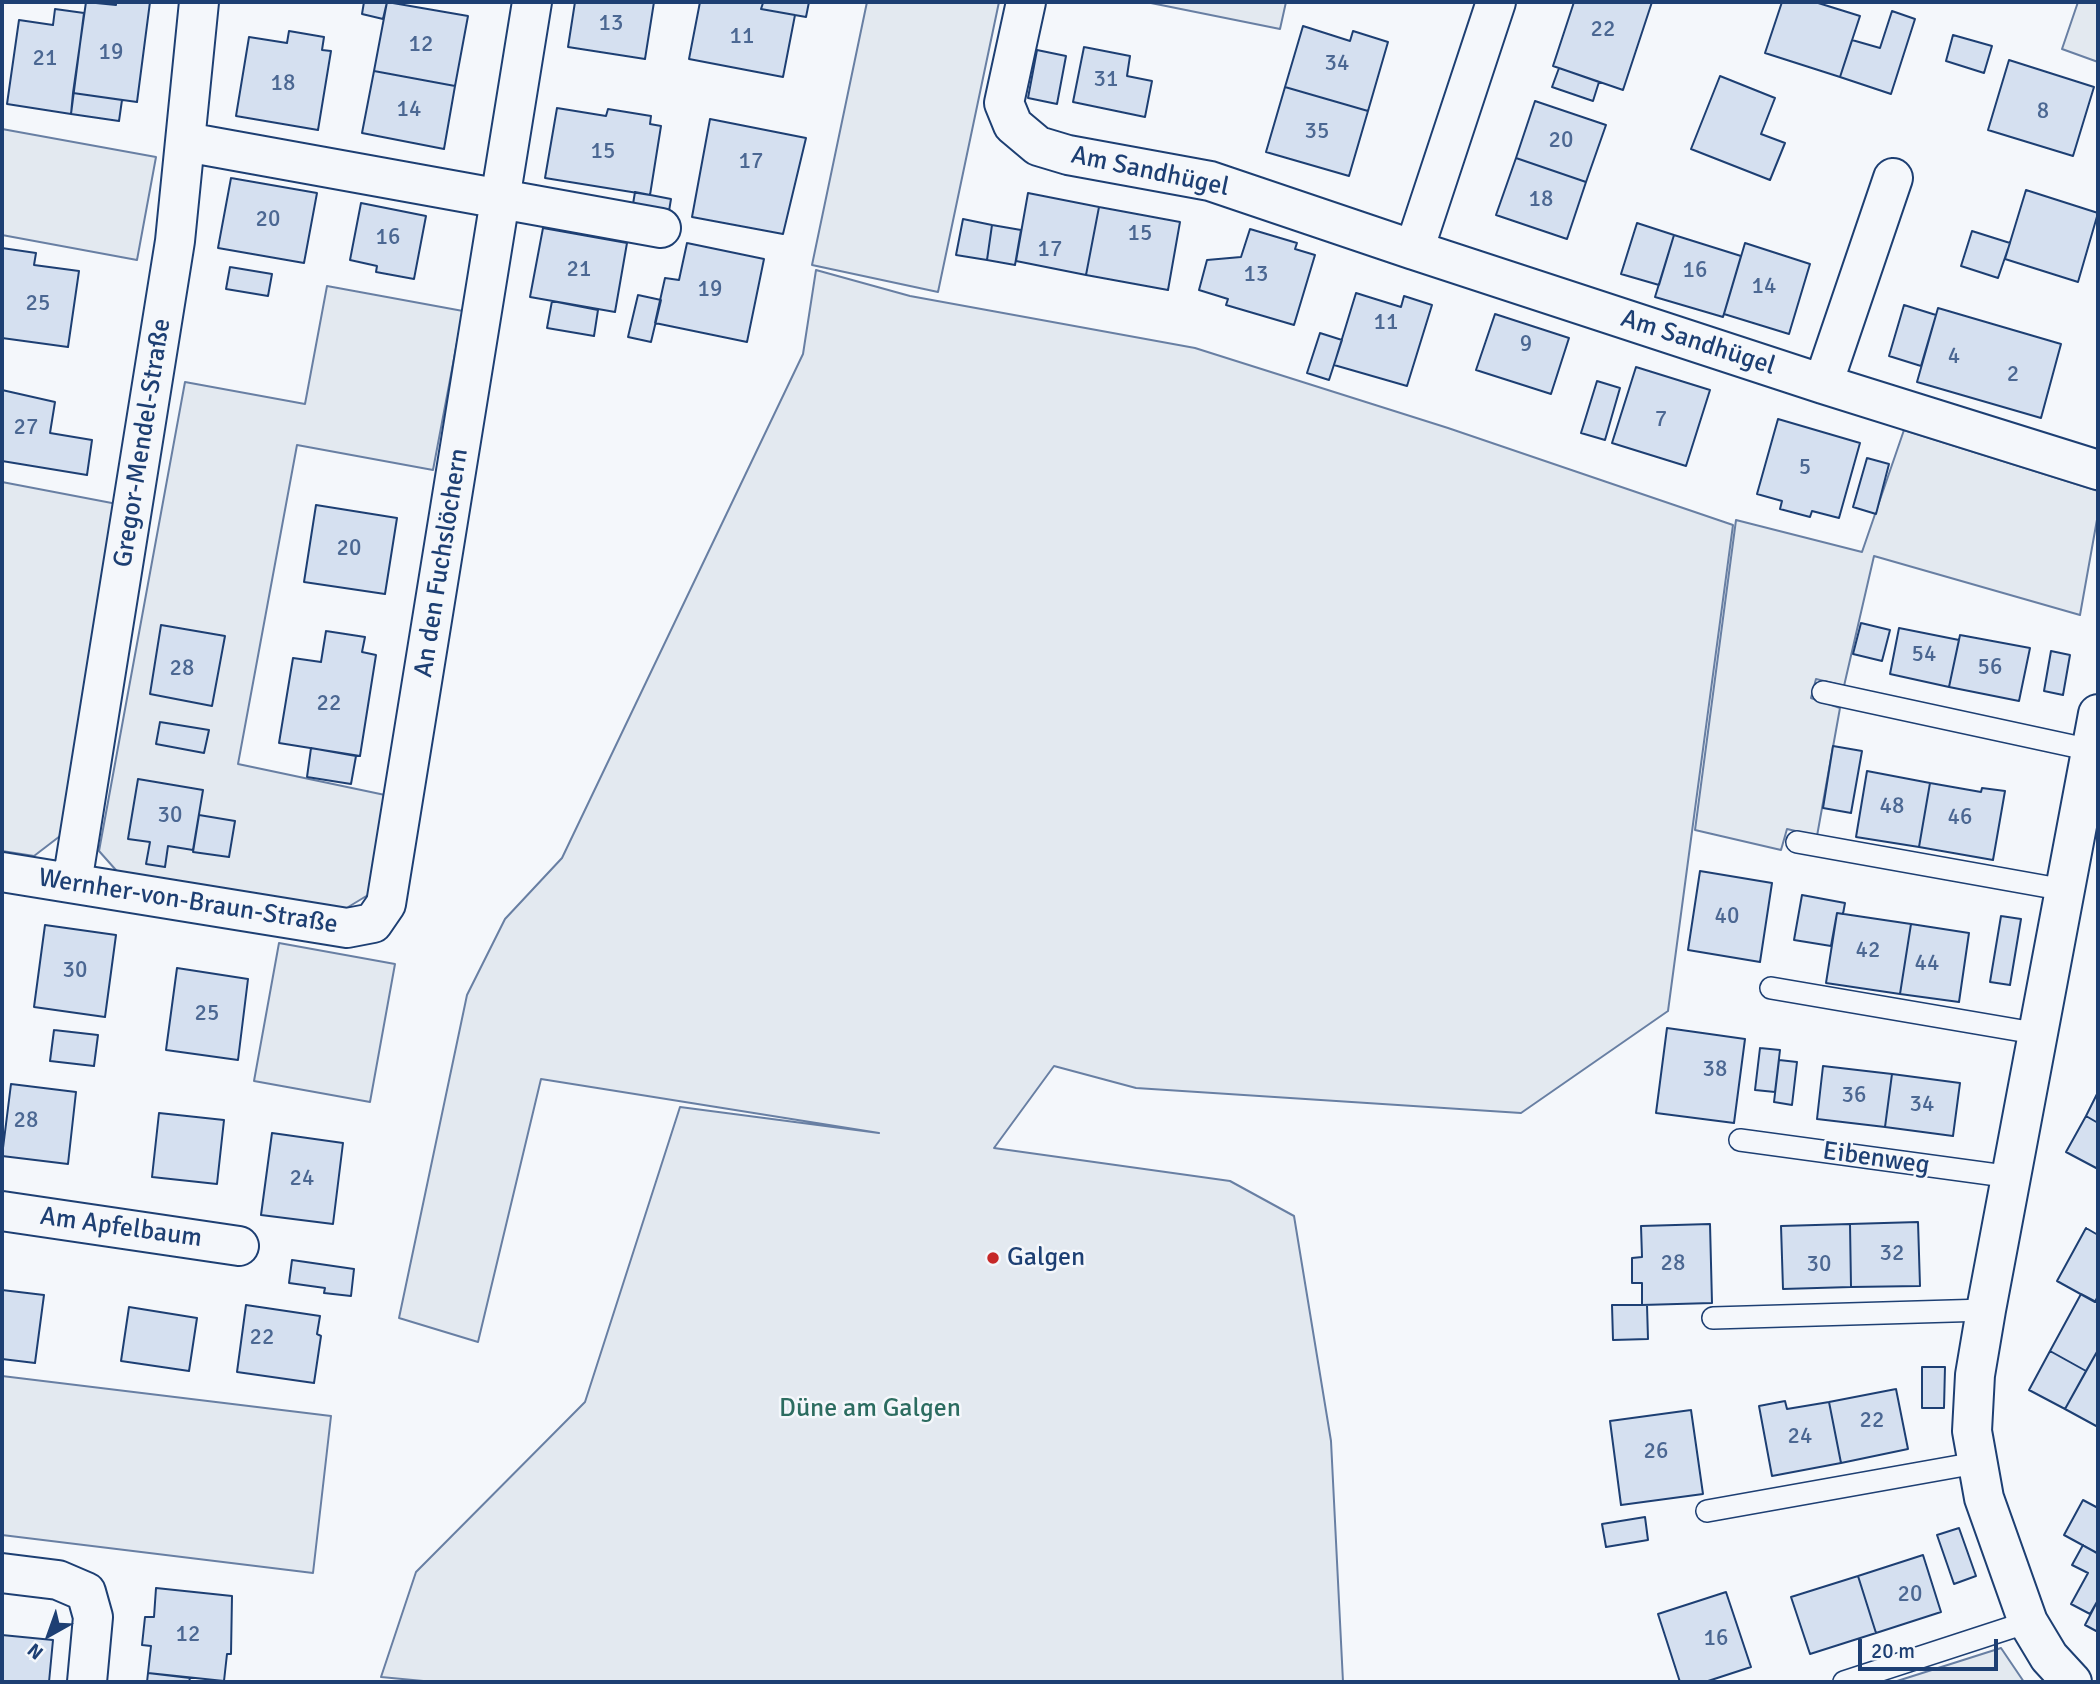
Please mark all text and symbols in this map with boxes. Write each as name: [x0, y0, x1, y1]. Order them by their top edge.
house number: 13: [599, 10, 623, 38]
house number: 22: [1591, 16, 1615, 44]
house number: 11: [730, 23, 754, 51]
house number: 12: [409, 31, 433, 59]
house number: 19: [99, 39, 123, 67]
house number: 21: [33, 45, 57, 73]
house number: 34: [1325, 50, 1349, 78]
house number: 31: [1094, 66, 1118, 94]
house number: 18: [271, 70, 295, 98]
house number: 14: [397, 96, 421, 124]
house number: 8: [2037, 98, 2049, 126]
house number: 35: [1305, 118, 1329, 146]
house number: 20: [1549, 127, 1573, 155]
house number: 15: [591, 138, 615, 166]
street label: Am Sandhügel: [1068, 140, 1232, 204]
house number: 17: [739, 148, 763, 176]
house number: 18: [1529, 186, 1553, 214]
house number: 20: [256, 206, 280, 234]
house number: 15: [1128, 220, 1152, 248]
house number: 16: [376, 224, 400, 252]
house number: 17: [1038, 236, 1062, 264]
house number: 21: [567, 256, 591, 284]
house number: 16: [1683, 257, 1707, 285]
house number: 13: [1244, 261, 1268, 289]
house number: 14: [1752, 273, 1776, 301]
house number: 19: [698, 276, 722, 304]
house number: 25: [26, 290, 50, 318]
street label: Am Sandhügel: [1617, 303, 1779, 383]
house number: 11: [1374, 309, 1398, 337]
street label: Gregor-Mendel-Straße: [108, 316, 178, 570]
house number: 9: [1520, 331, 1532, 359]
house number: 4: [1948, 343, 1960, 371]
house number: 2: [2007, 361, 2019, 389]
house number: 7: [1655, 406, 1667, 434]
house number: 27: [14, 414, 38, 442]
street label: An den Fuchslöchern: [408, 446, 476, 680]
house number: 5: [1799, 454, 1811, 482]
house number: 20: [337, 535, 361, 563]
house number: 54: [1912, 641, 1936, 669]
house number: 56: [1978, 654, 2002, 682]
house number: 28: [170, 655, 194, 683]
house number: 22: [317, 690, 341, 718]
house number: 48: [1880, 793, 1904, 821]
house number: 30: [158, 802, 182, 830]
house number: 46: [1948, 804, 1972, 832]
street label: Wernher-von-Braun-Straße: [36, 863, 340, 941]
house number: 40: [1715, 903, 1739, 931]
house number: 42: [1856, 937, 1880, 965]
house number: 44: [1915, 950, 1939, 978]
house number: 30: [63, 957, 87, 985]
house number: 25: [195, 1000, 219, 1028]
house number: 38: [1703, 1056, 1727, 1084]
house number: 36: [1842, 1082, 1866, 1110]
house number: 34: [1910, 1091, 1934, 1119]
house number: 28: [14, 1107, 38, 1135]
street label: Eibenweg: [1821, 1136, 1931, 1182]
house number: 24: [290, 1165, 314, 1193]
street label: Am Apfelbaum: [38, 1201, 204, 1255]
house number: 32: [1880, 1240, 1904, 1268]
place label: Galgen: [1007, 1242, 1085, 1274]
marker: Galgen: [985, 1250, 1001, 1266]
house number: 28: [1661, 1250, 1685, 1278]
house number: 30: [1807, 1251, 1831, 1279]
house number: 22: [250, 1324, 274, 1352]
park label: Düne am Galgen: [779, 1393, 961, 1425]
house number: 22: [1860, 1407, 1884, 1435]
house number: 24: [1788, 1423, 1812, 1451]
house number: 26: [1644, 1438, 1668, 1466]
house number: 20: [1898, 1581, 1922, 1609]
north arrow: [14, 1600, 84, 1670]
house number: 12: [176, 1621, 200, 1649]
scale bar: [1862, 1624, 2002, 1668]
house number: 16: [1704, 1625, 1728, 1653]
text: N: [23, 1638, 48, 1665]
text: 20 m: [1871, 1638, 1915, 1664]

